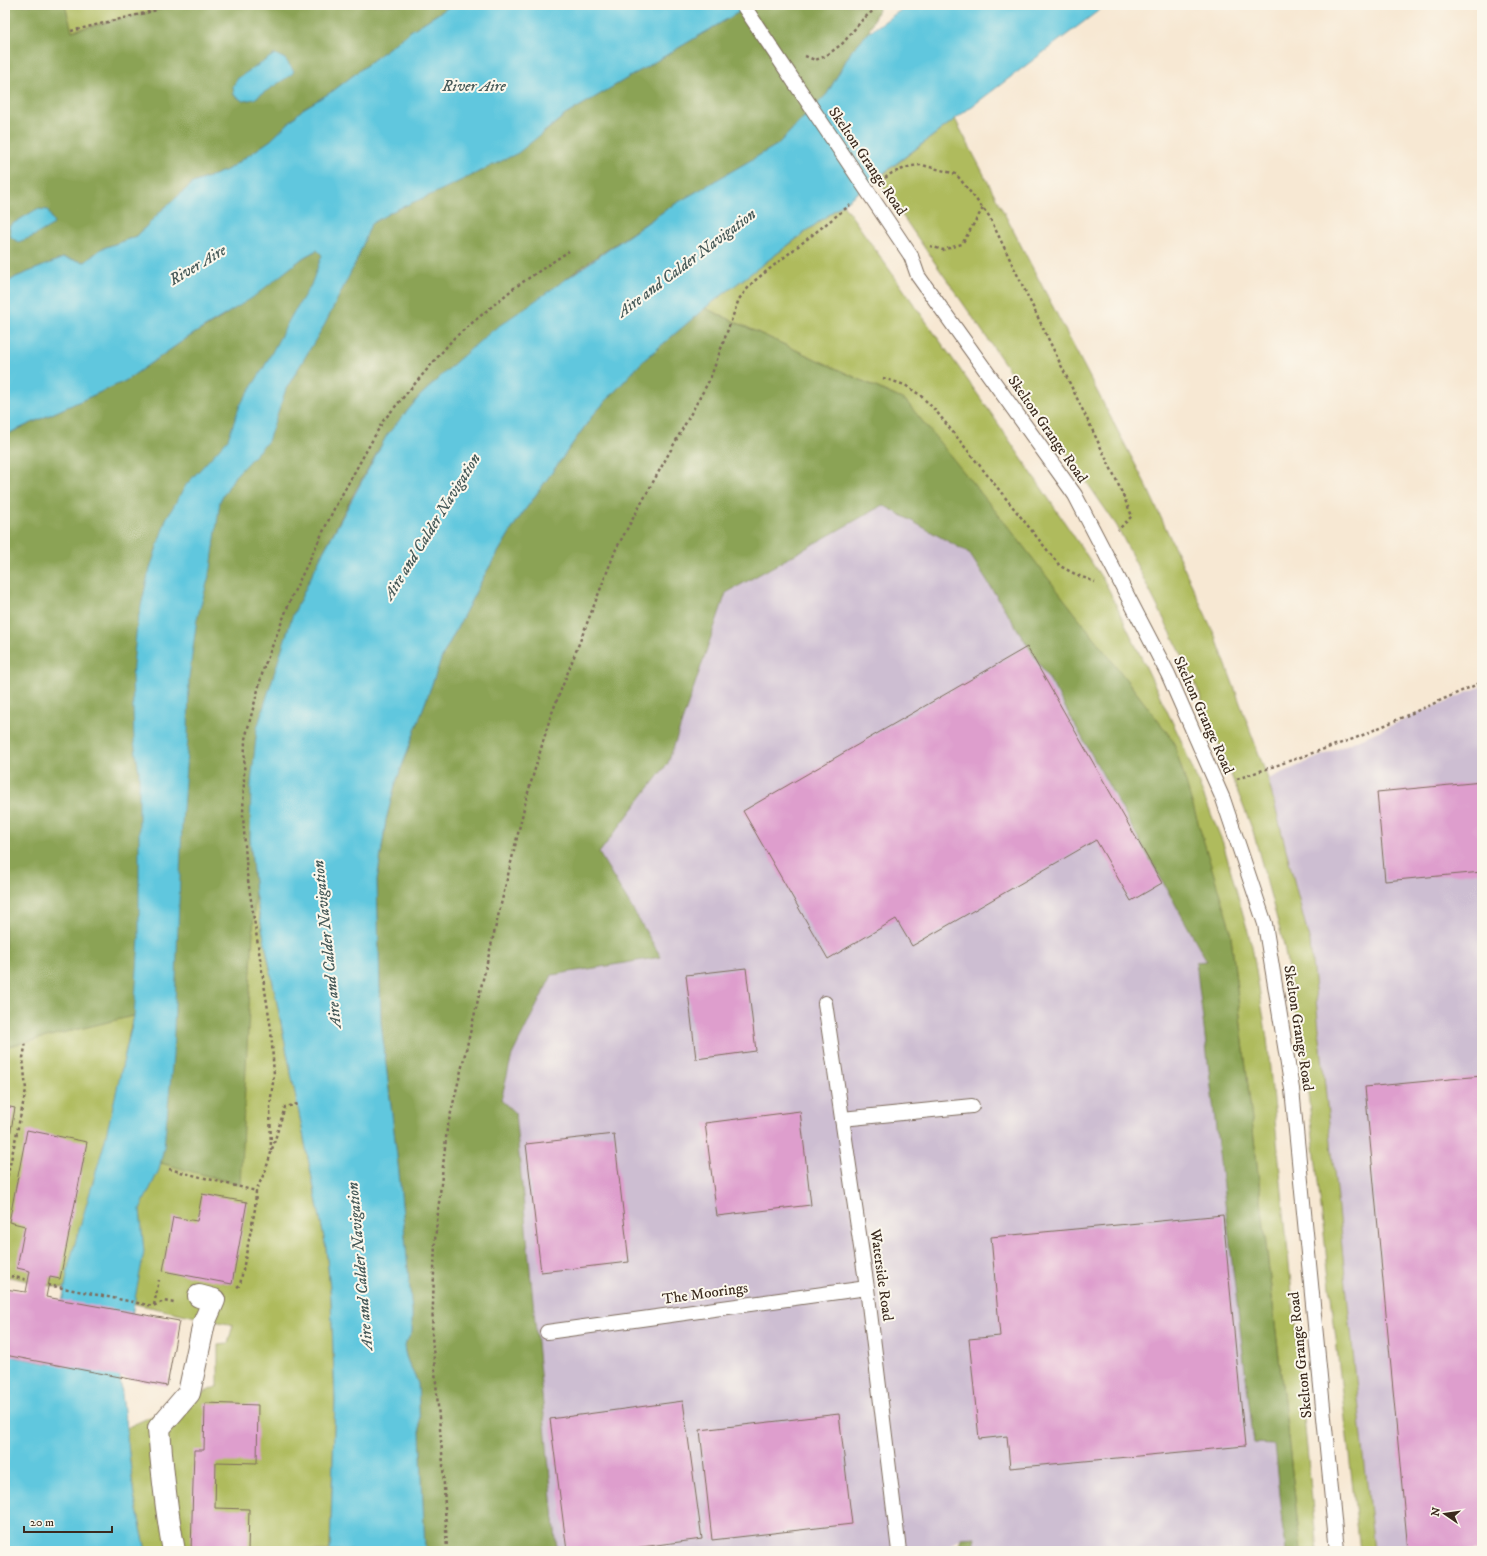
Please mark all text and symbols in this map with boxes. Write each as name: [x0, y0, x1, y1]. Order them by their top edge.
water label: River Aire: [441, 76, 506, 96]
street label: Skelton Grange Road: [824, 103, 911, 220]
water label: Aire and Calder Navigation: [612, 204, 760, 323]
water label: River Aire: [164, 240, 230, 290]
street label: Skelton Grange Road: [1003, 372, 1092, 487]
water label: Aire and Calder Navigation: [378, 450, 485, 605]
street label: Skelton Grange Road: [1169, 653, 1238, 778]
water label: Aire and Calder Navigation: [308, 859, 346, 1031]
street label: Skelton Grange Road: [1279, 964, 1318, 1093]
water label: Aire and Calder Navigation: [343, 1181, 377, 1353]
street label: Waterside Road: [866, 1227, 897, 1323]
street label: The Moorings: [661, 1278, 749, 1309]
street label: Skelton Grange Road: [1284, 1290, 1317, 1419]
north arrow: [1425, 1494, 1465, 1534]
text: N: [1428, 1506, 1444, 1518]
scale bar: [24, 1508, 112, 1534]
text: 20 m: [30, 1515, 54, 1530]

